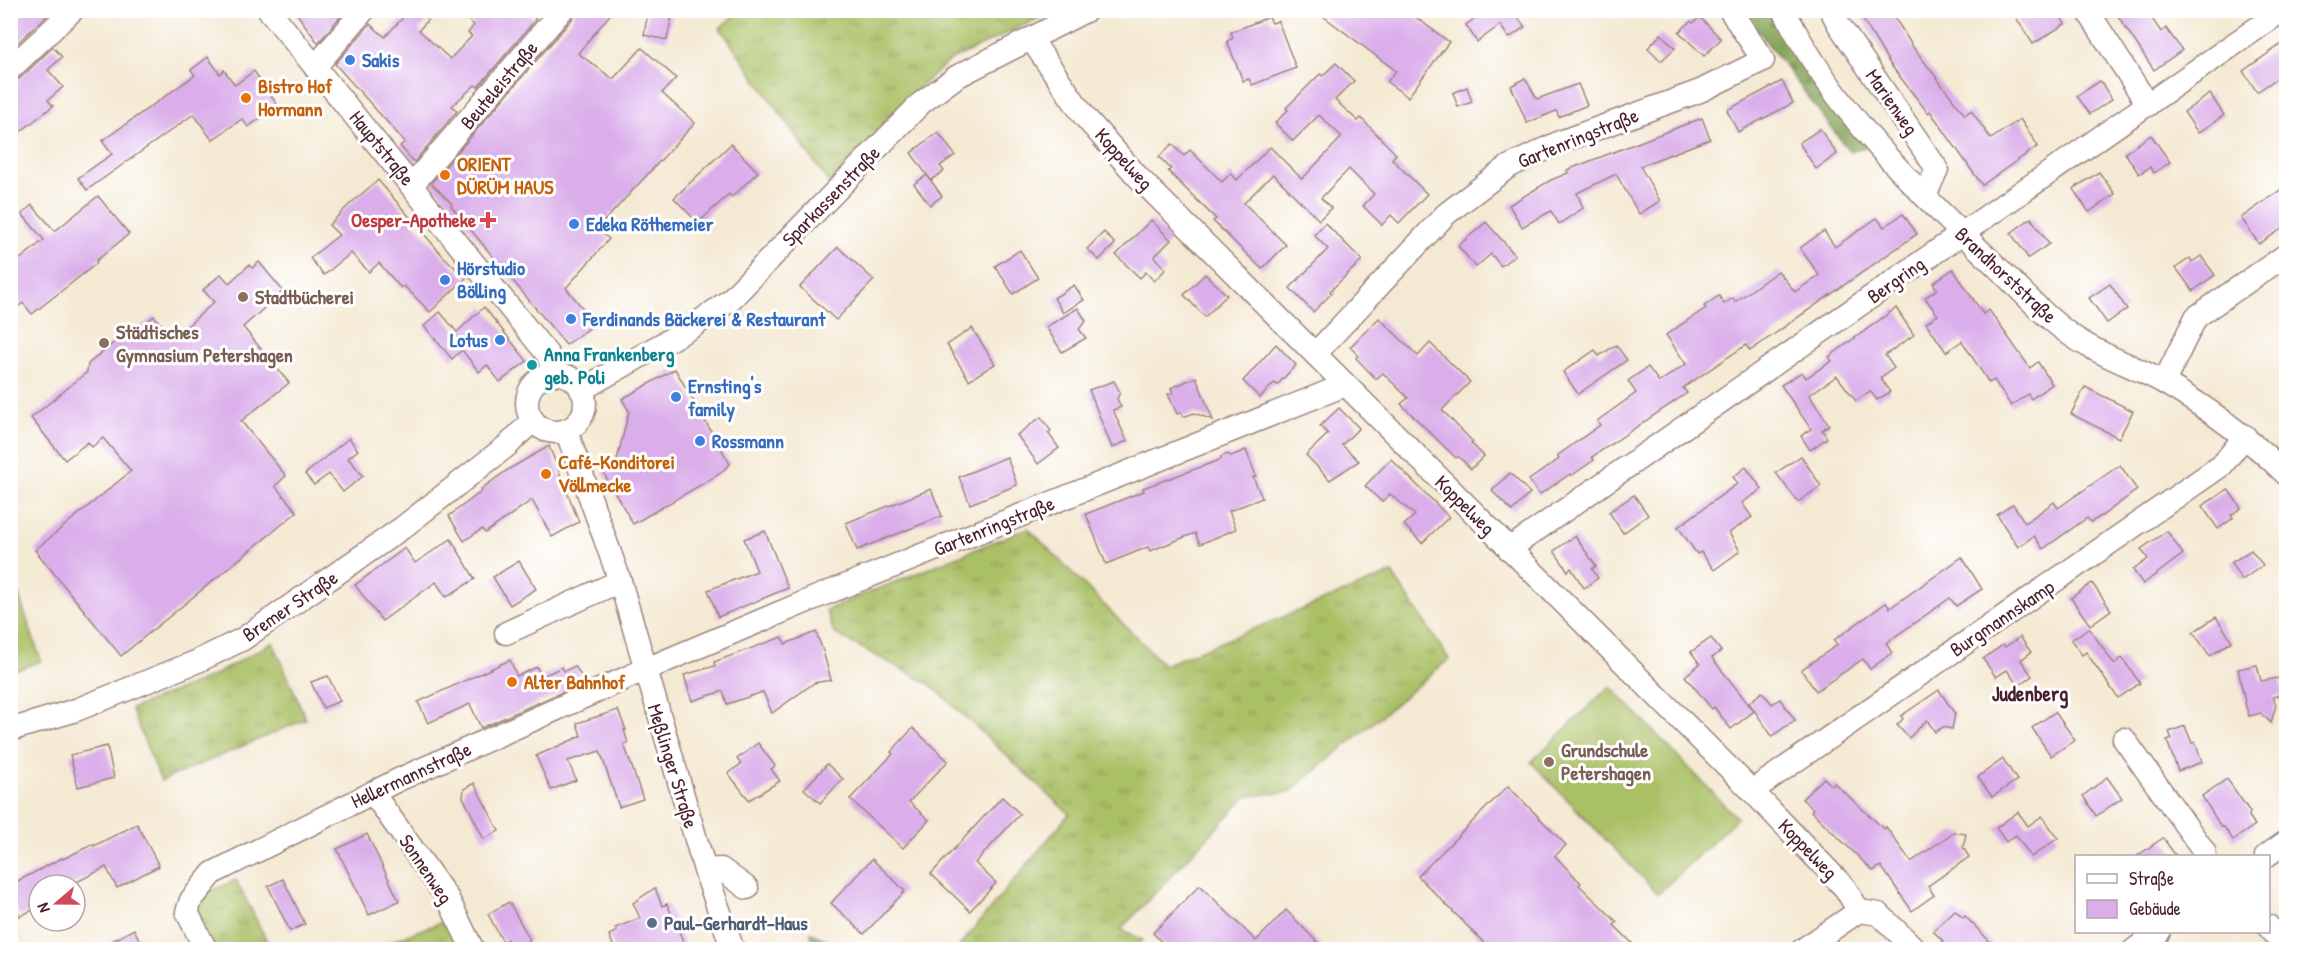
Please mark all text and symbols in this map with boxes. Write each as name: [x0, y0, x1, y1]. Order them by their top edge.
street label: Beuteleistraße: [454, 35, 543, 134]
place label: Sakis: [362, 46, 400, 73]
marker: Sakis: [343, 53, 357, 67]
street label: Marienweg: [1860, 63, 1925, 140]
place label: Bistro Hof Hormann: [258, 72, 333, 122]
marker: Bistro Hof Hormann: [239, 91, 253, 105]
street label: Gartenringstraße: [1514, 101, 1642, 174]
street label: Hauptstraße: [344, 104, 421, 191]
street label: Koppelweg: [1089, 122, 1160, 196]
street label: Sparkassenstraße: [776, 139, 886, 252]
place label: ORIENT DÜRÜM HAUS: [457, 150, 554, 200]
marker: ORIENT DÜRÜM HAUS: [438, 168, 452, 182]
place label: Oesper-Apotheke: [351, 206, 476, 234]
place label: Edeka Röthemeier: [586, 210, 714, 237]
marker: Oesper-Apotheke: [481, 213, 495, 227]
marker: Edeka Röthemeier: [567, 217, 581, 231]
street label: Brandhorststraße: [1950, 220, 2063, 329]
street label: Bergring: [1861, 250, 1930, 309]
place label: Hörstudio Bölling: [457, 254, 525, 305]
marker: Hörstudio Bölling: [438, 273, 452, 287]
place label: Stadtbücherei: [255, 283, 354, 310]
marker: Stadtbücherei: [236, 290, 250, 304]
place label: Ferdinands Bäckerei & Restaurant: [582, 305, 826, 332]
marker: Ferdinands Bäckerei & Restaurant: [564, 312, 578, 326]
place label: Städtisches Gymnasium Petershagen: [116, 318, 293, 369]
place label: Lotus: [450, 326, 488, 353]
marker: Lotus: [493, 333, 507, 347]
marker: Städtisches Gymnasium Petershagen: [97, 336, 111, 350]
place label: Anna Frankenberg geb. Poli: [544, 340, 675, 391]
marker: Anna Frankenberg geb. Poli: [525, 358, 539, 372]
place label: Ernsting's family: [688, 372, 762, 423]
marker: Ernsting's family: [669, 390, 683, 404]
place label: Rossmann: [712, 427, 784, 454]
marker: Rossmann: [693, 434, 707, 448]
place label: Café-Konditorei Völlmecke: [558, 448, 675, 498]
marker: Café-Konditorei Völlmecke: [539, 467, 553, 481]
street label: Koppelweg: [1429, 469, 1501, 541]
street label: Gartenringstraße: [930, 489, 1058, 562]
street label: Bremer Straße: [237, 564, 343, 647]
street label: Burgmannskamp: [1944, 573, 2059, 662]
place label: Alter Bahnhof: [524, 668, 626, 695]
marker: Alter Bahnhof: [505, 675, 519, 689]
district label: Judenberg: [1992, 679, 2068, 709]
street label: Meßlinger Straße: [642, 700, 705, 831]
street label: Hellermannstraße: [346, 735, 475, 814]
place label: Grundschule Petershagen: [1561, 736, 1651, 787]
marker: Grundschule Petershagen: [1542, 755, 1556, 769]
street label: Koppelweg: [1773, 812, 1844, 885]
street label: Sonnenweg: [393, 829, 460, 909]
legend: [2075, 855, 2270, 933]
text: Straße: [2129, 866, 2174, 891]
north arrow: [27, 873, 87, 933]
text: Gebäude: [2129, 896, 2181, 921]
text: N: [31, 900, 55, 916]
place label: Paul-Gerhardt-Haus: [664, 909, 808, 936]
marker: Paul-Gerhardt-Haus: [645, 916, 659, 930]

